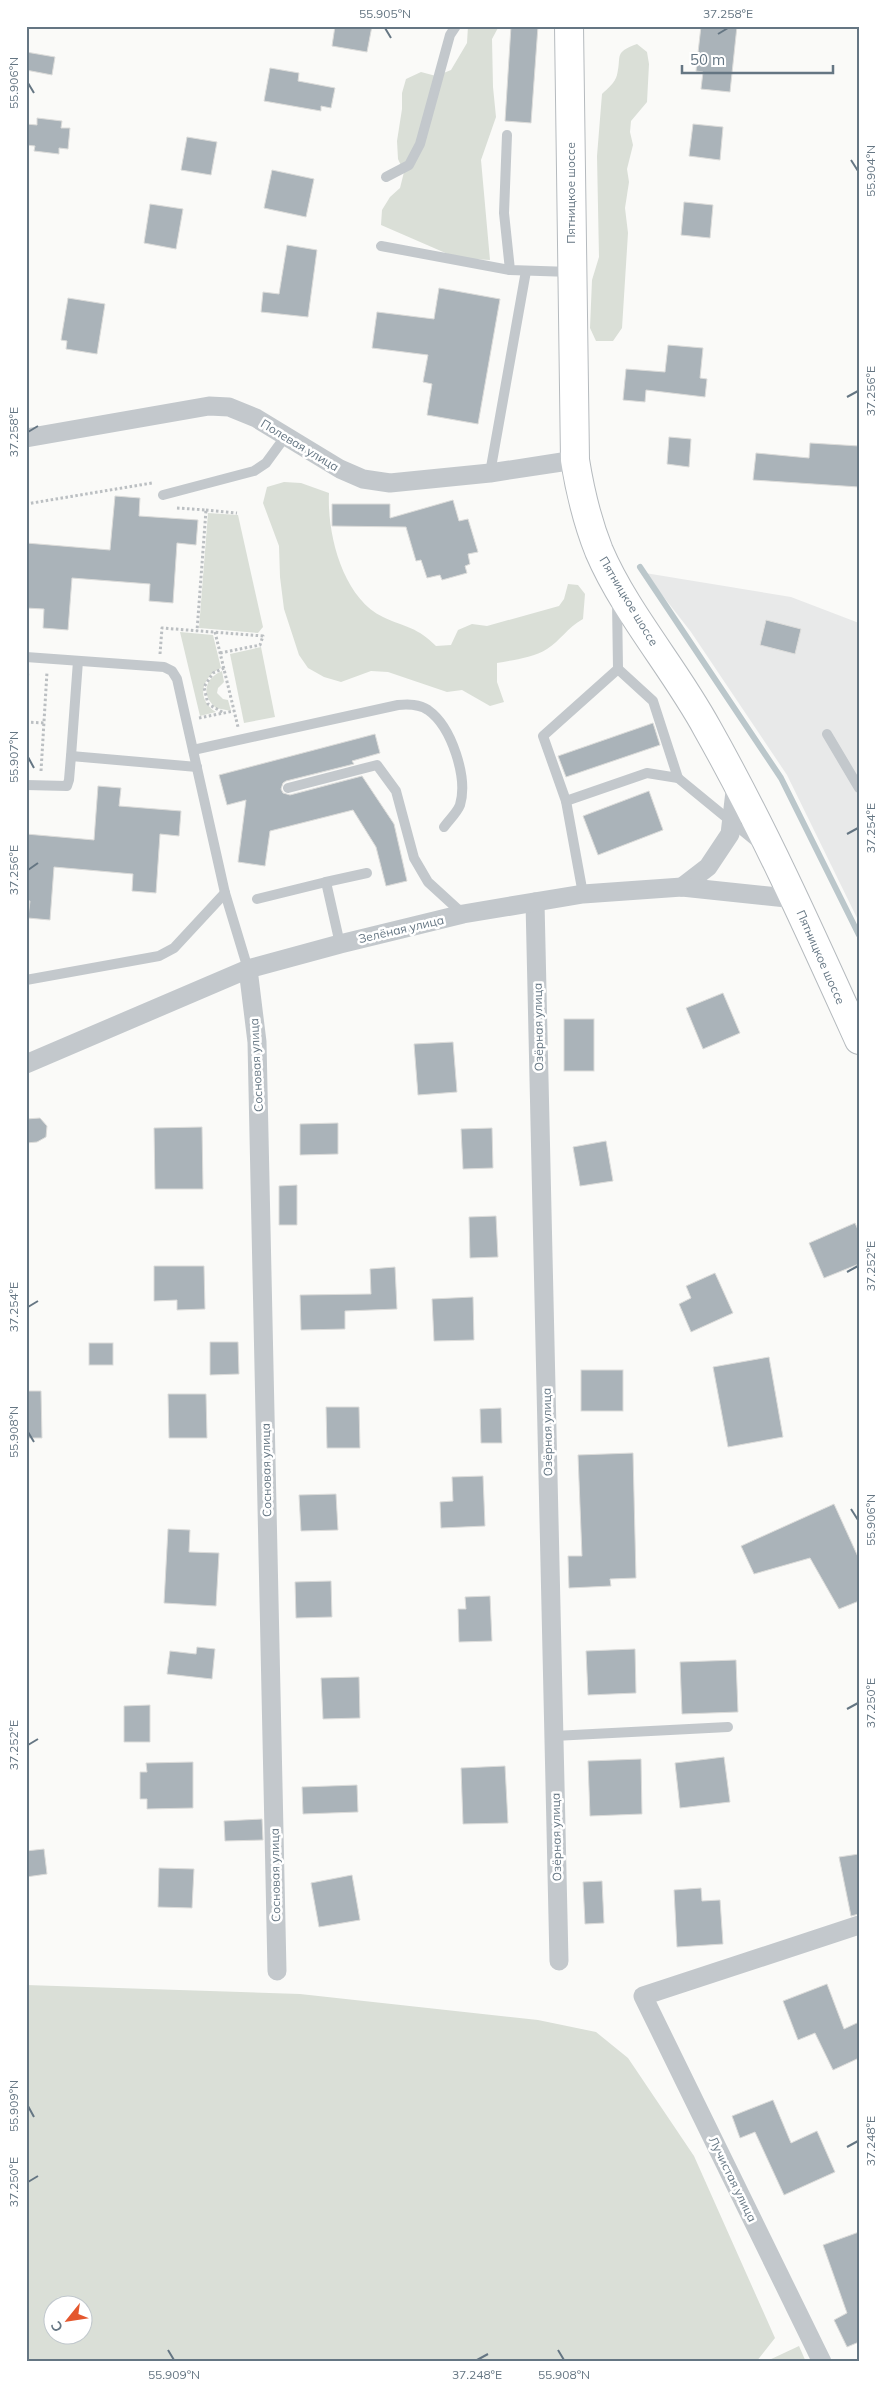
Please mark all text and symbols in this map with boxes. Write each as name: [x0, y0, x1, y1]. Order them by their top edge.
text: 55.905°N: [359, 6, 411, 21]
text: 37.258°E: [703, 6, 753, 21]
scale bar: [682, 42, 834, 74]
text: 50 m: [690, 50, 725, 69]
text: 55.906°N: [6, 57, 21, 109]
street label: Пятницкое шоссе: [563, 142, 578, 244]
text: 55.904°N: [863, 145, 878, 197]
text: 37.256°E: [863, 366, 878, 416]
text: 37.258°E: [6, 407, 21, 457]
street label: Полевая улица: [258, 416, 342, 474]
street label: Пятницкое шоссе: [596, 554, 662, 649]
text: 55.907°N: [6, 731, 21, 783]
text: 37.254°E: [863, 803, 878, 853]
text: 37.256°E: [6, 845, 21, 895]
street label: Пятницкое шоссе: [793, 908, 849, 1007]
street label: Зелёная улица: [357, 912, 445, 946]
street label: Озёрная улица: [530, 983, 546, 1071]
street label: Сосновая улица: [246, 1018, 266, 1112]
text: 37.252°E: [863, 1241, 878, 1291]
text: 37.254°E: [6, 1282, 21, 1332]
street label: Озёрная улица: [539, 1388, 555, 1476]
text: 55.908°N: [6, 1406, 21, 1458]
street label: Сосновая улица: [258, 1423, 274, 1517]
text: 55.906°N: [863, 1494, 878, 1546]
text: 37.250°E: [863, 1678, 878, 1728]
text: 37.252°E: [6, 1720, 21, 1770]
street label: Озёрная улица: [548, 1793, 564, 1881]
street label: Сосновая улица: [267, 1828, 283, 1922]
text: 55.909°N: [6, 2080, 21, 2132]
text: 37.248°E: [863, 2116, 878, 2166]
street label: Лучистая улица: [706, 2134, 760, 2224]
text: 37.250°E: [6, 2157, 21, 2207]
north arrow: [42, 2296, 92, 2346]
text: С: [47, 2318, 67, 2335]
text: 55.909°N: [148, 2367, 200, 2382]
text: 37.248°E: [452, 2367, 502, 2382]
text: 55.908°N: [538, 2367, 590, 2382]

